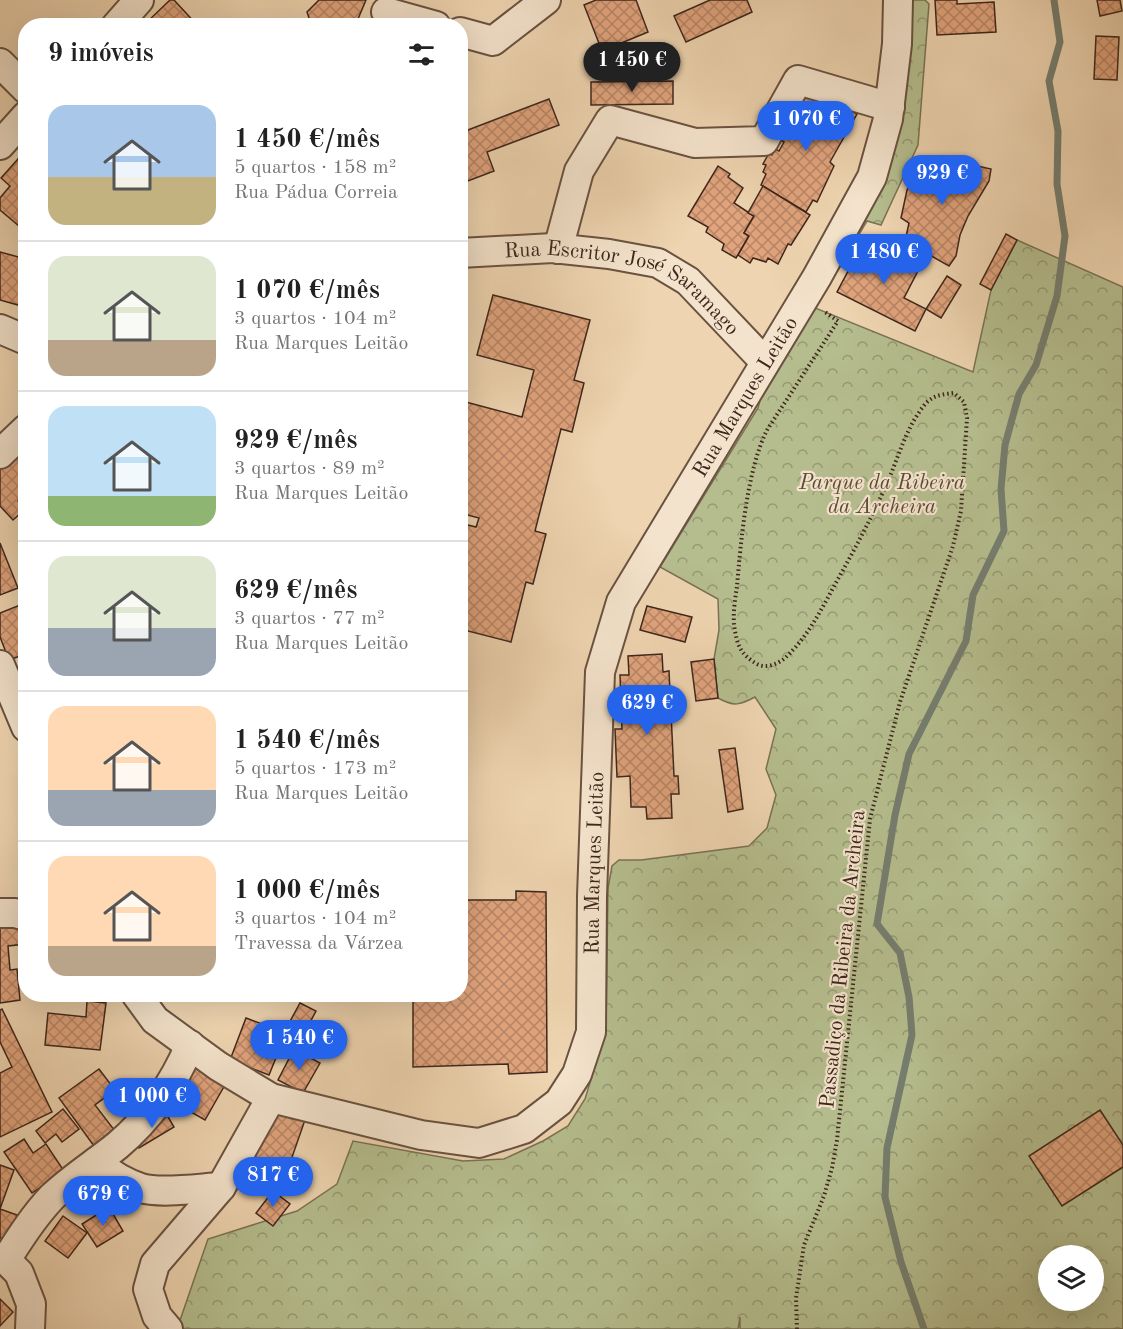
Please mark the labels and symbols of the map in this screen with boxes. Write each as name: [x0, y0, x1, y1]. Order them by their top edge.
pin: 1 450 €: [577, 42, 687, 93]
pin: 1 070 €: [751, 101, 861, 152]
pin: 929 €: [900, 155, 984, 206]
pin: 1 480 €: [829, 234, 939, 285]
street label: Rua Escritor José Saramago: [504, 238, 742, 340]
street label: Rua Marques Leitão: [690, 314, 802, 481]
park label: Parque da Ribeira da Archeira: [798, 473, 965, 518]
pin: 629 €: [605, 685, 689, 736]
street label: Rua Marques Leitão: [583, 771, 608, 955]
street label: Passadiço da Ribeira da Archeira: [817, 809, 870, 1109]
pin: 1 540 €: [244, 1020, 354, 1071]
pin: 1 000 €: [97, 1078, 207, 1129]
pin: 817 €: [231, 1157, 315, 1208]
pin: 679 €: [61, 1176, 145, 1227]

